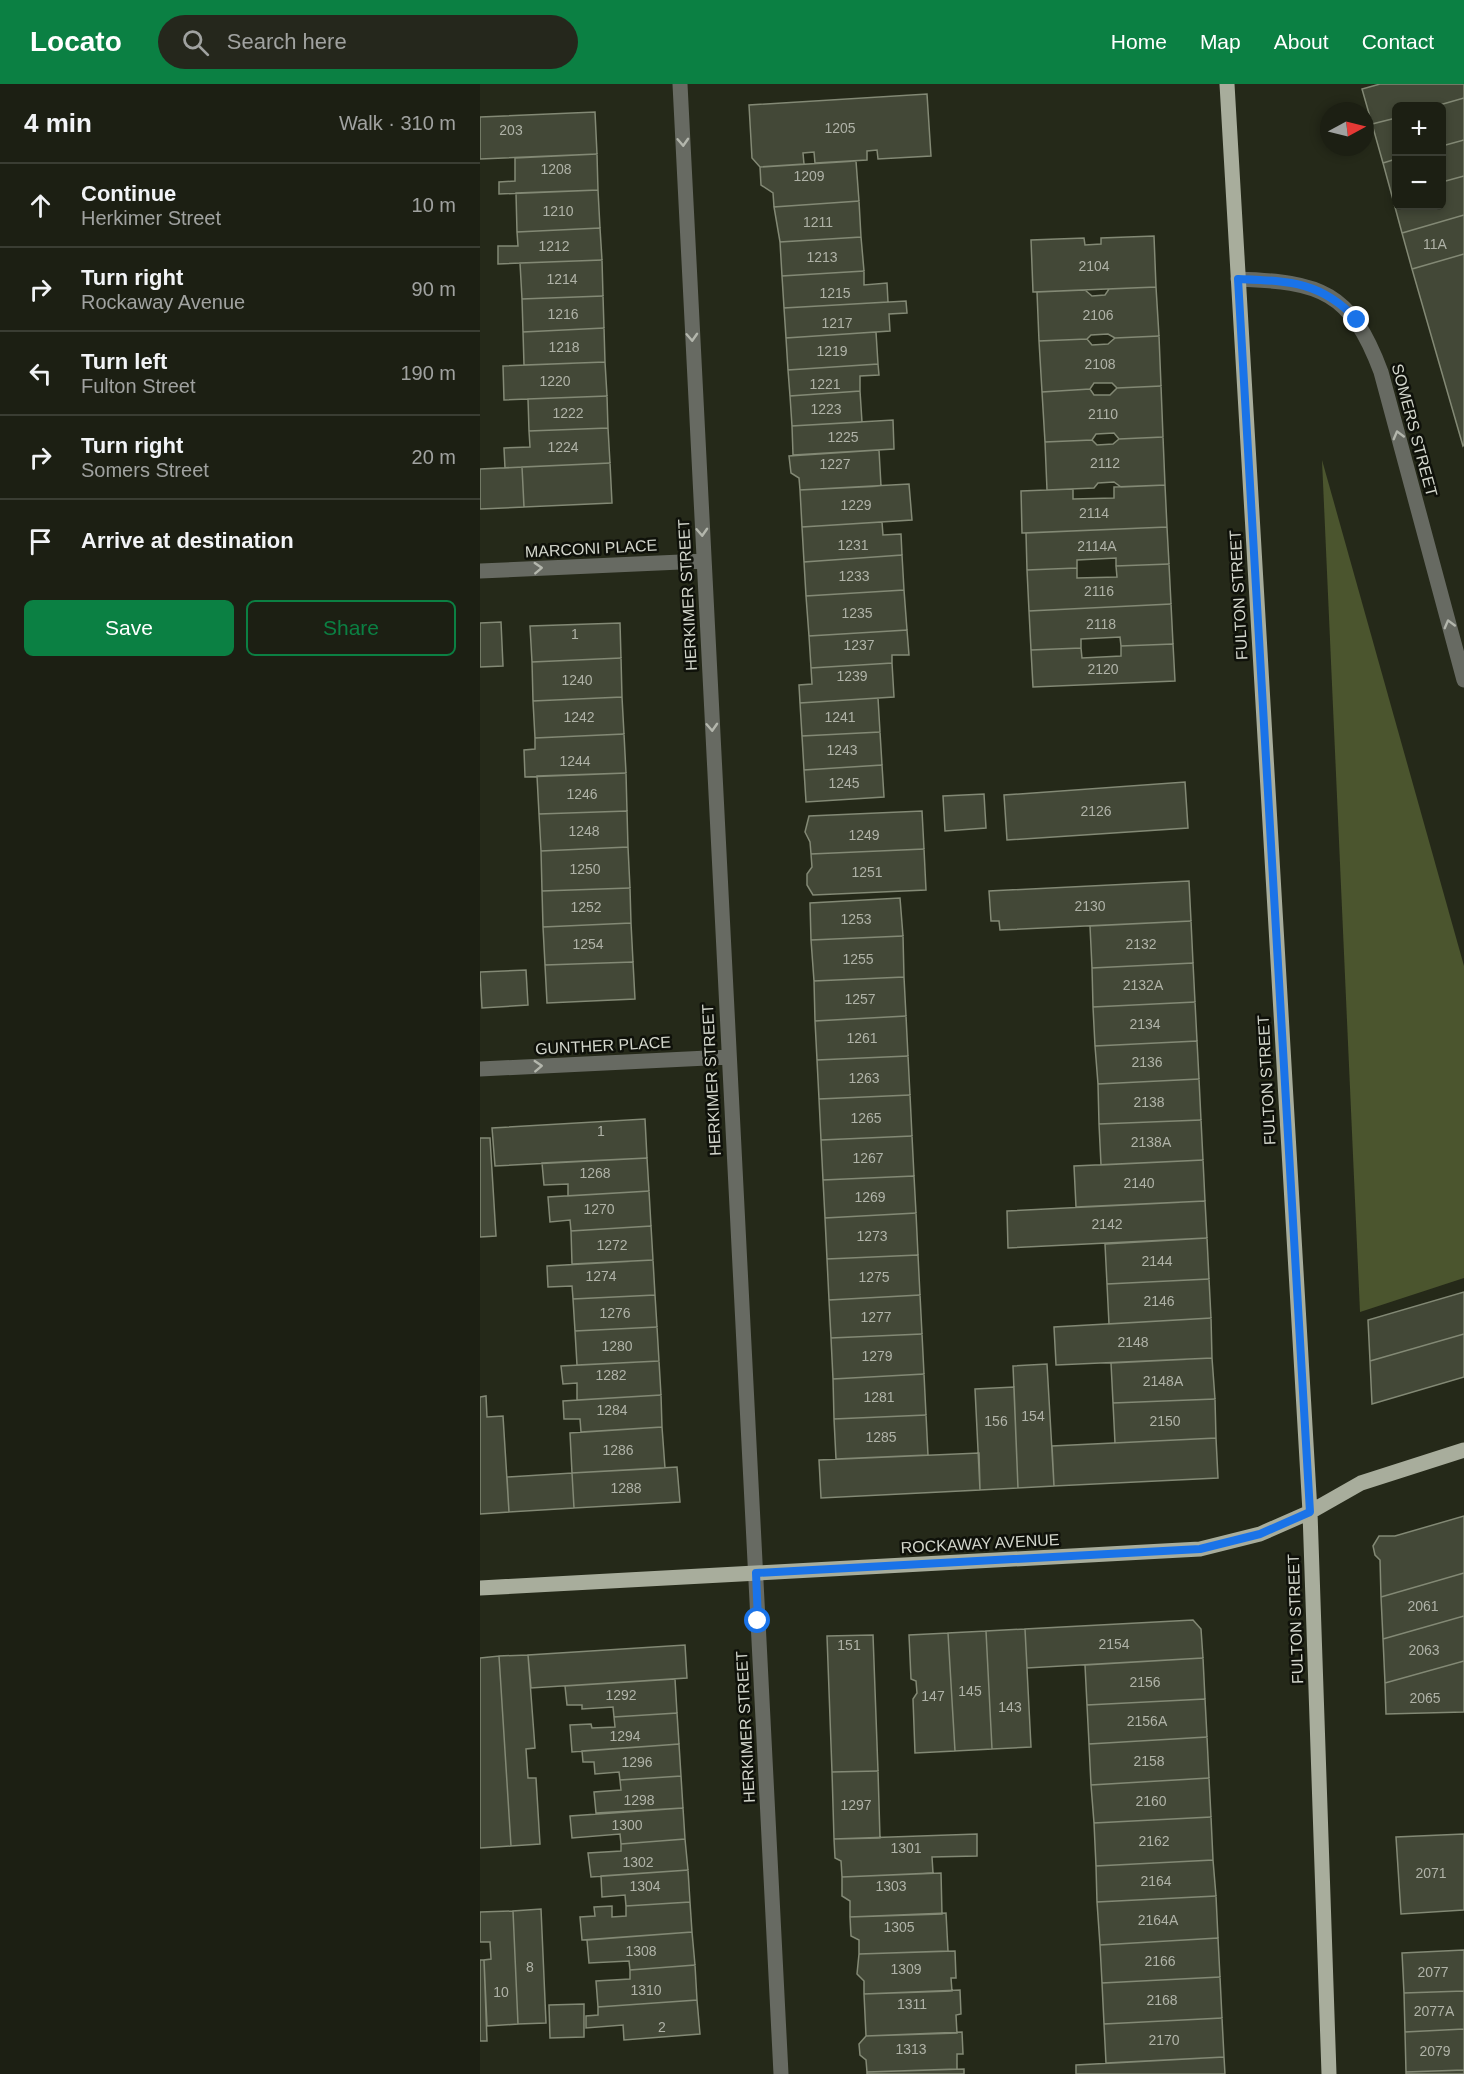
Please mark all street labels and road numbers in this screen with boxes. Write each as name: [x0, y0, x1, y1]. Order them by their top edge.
street label: SOMERS STREET: [1389, 362, 1441, 499]
street label: HERKIMER STREET: [675, 518, 700, 671]
street label: FULTON STREET: [1227, 529, 1250, 660]
street label: MARCONI PLACE: [524, 537, 658, 560]
street label: HERKIMER STREET: [699, 1003, 724, 1156]
street label: FULTON STREET: [1255, 1014, 1278, 1145]
street label: GUNTHER PLACE: [535, 1033, 671, 1058]
street label: ROCKAWAY AVENUE: [900, 1531, 1060, 1556]
street label: FULTON STREET: [1285, 1553, 1306, 1684]
street label: HERKIMER STREET: [733, 1650, 758, 1803]

